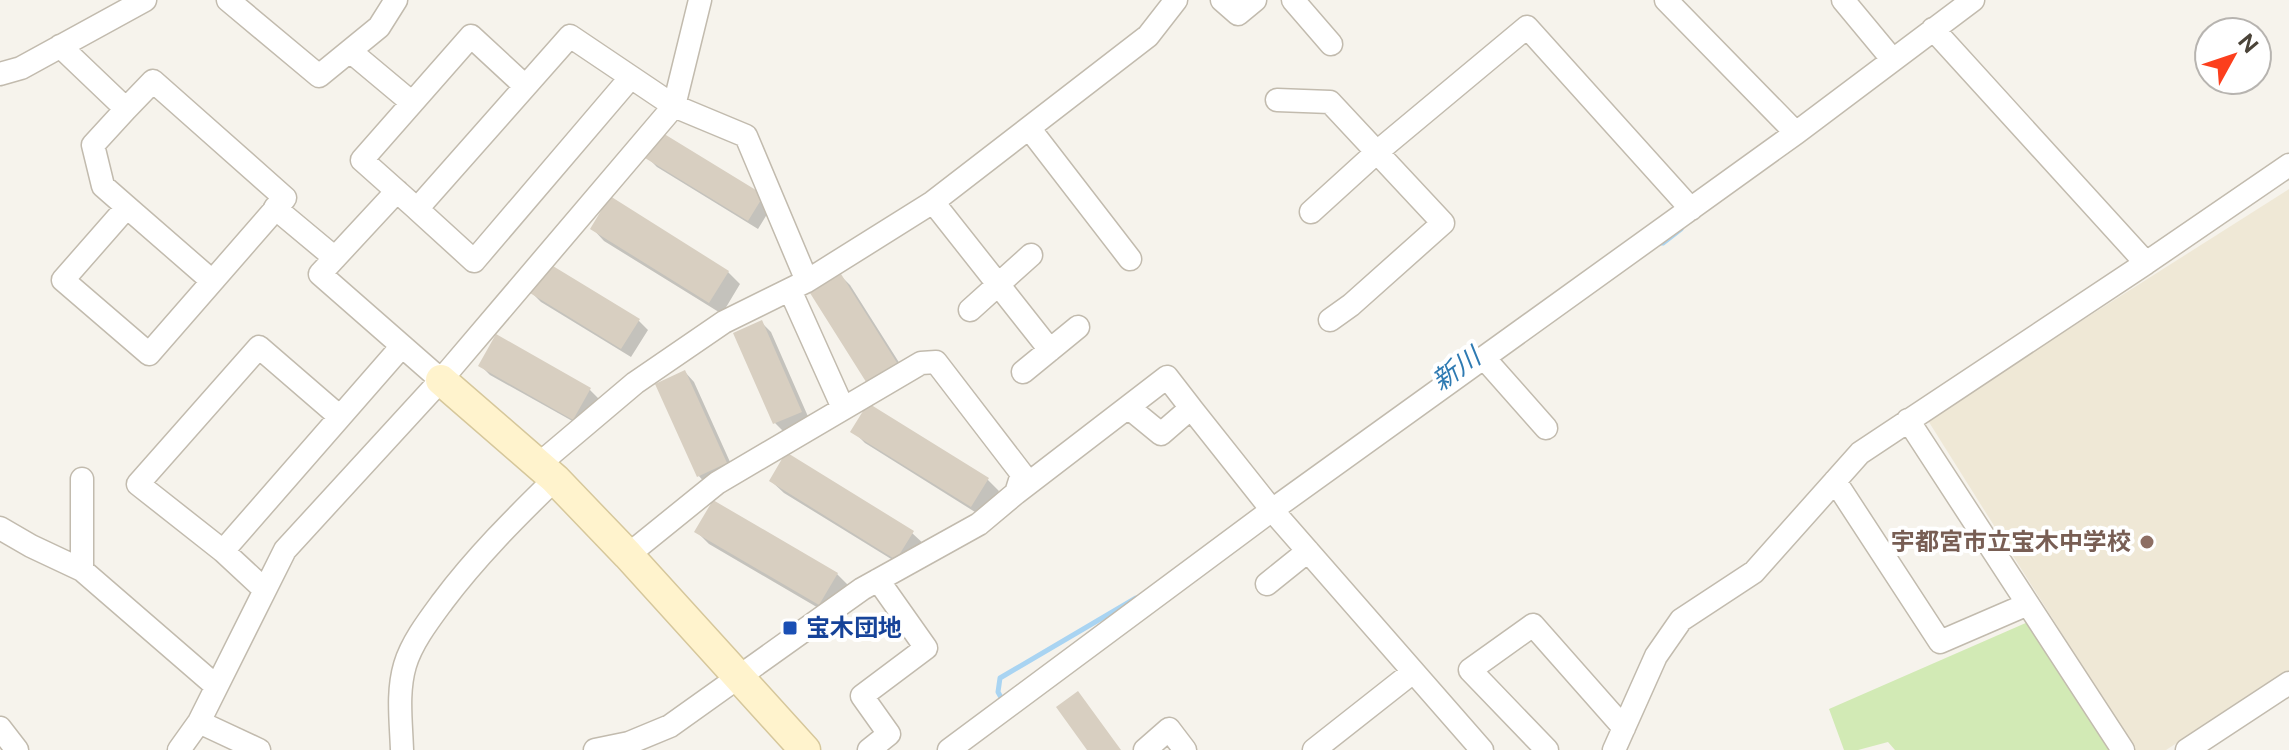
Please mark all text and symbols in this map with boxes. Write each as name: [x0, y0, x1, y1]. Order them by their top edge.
north arrow: [2193, 16, 2273, 96]
text: N: [2233, 28, 2264, 58]
water label: 新川: [1426, 339, 1488, 396]
place label: 宇都宮市立宝木中学校: [1891, 527, 2131, 555]
marker: 宇都宮市立宝木中学校: [2138, 533, 2156, 551]
place label: 宝木団地: [806, 613, 902, 641]
marker: 宝木団地: [781, 619, 799, 637]

